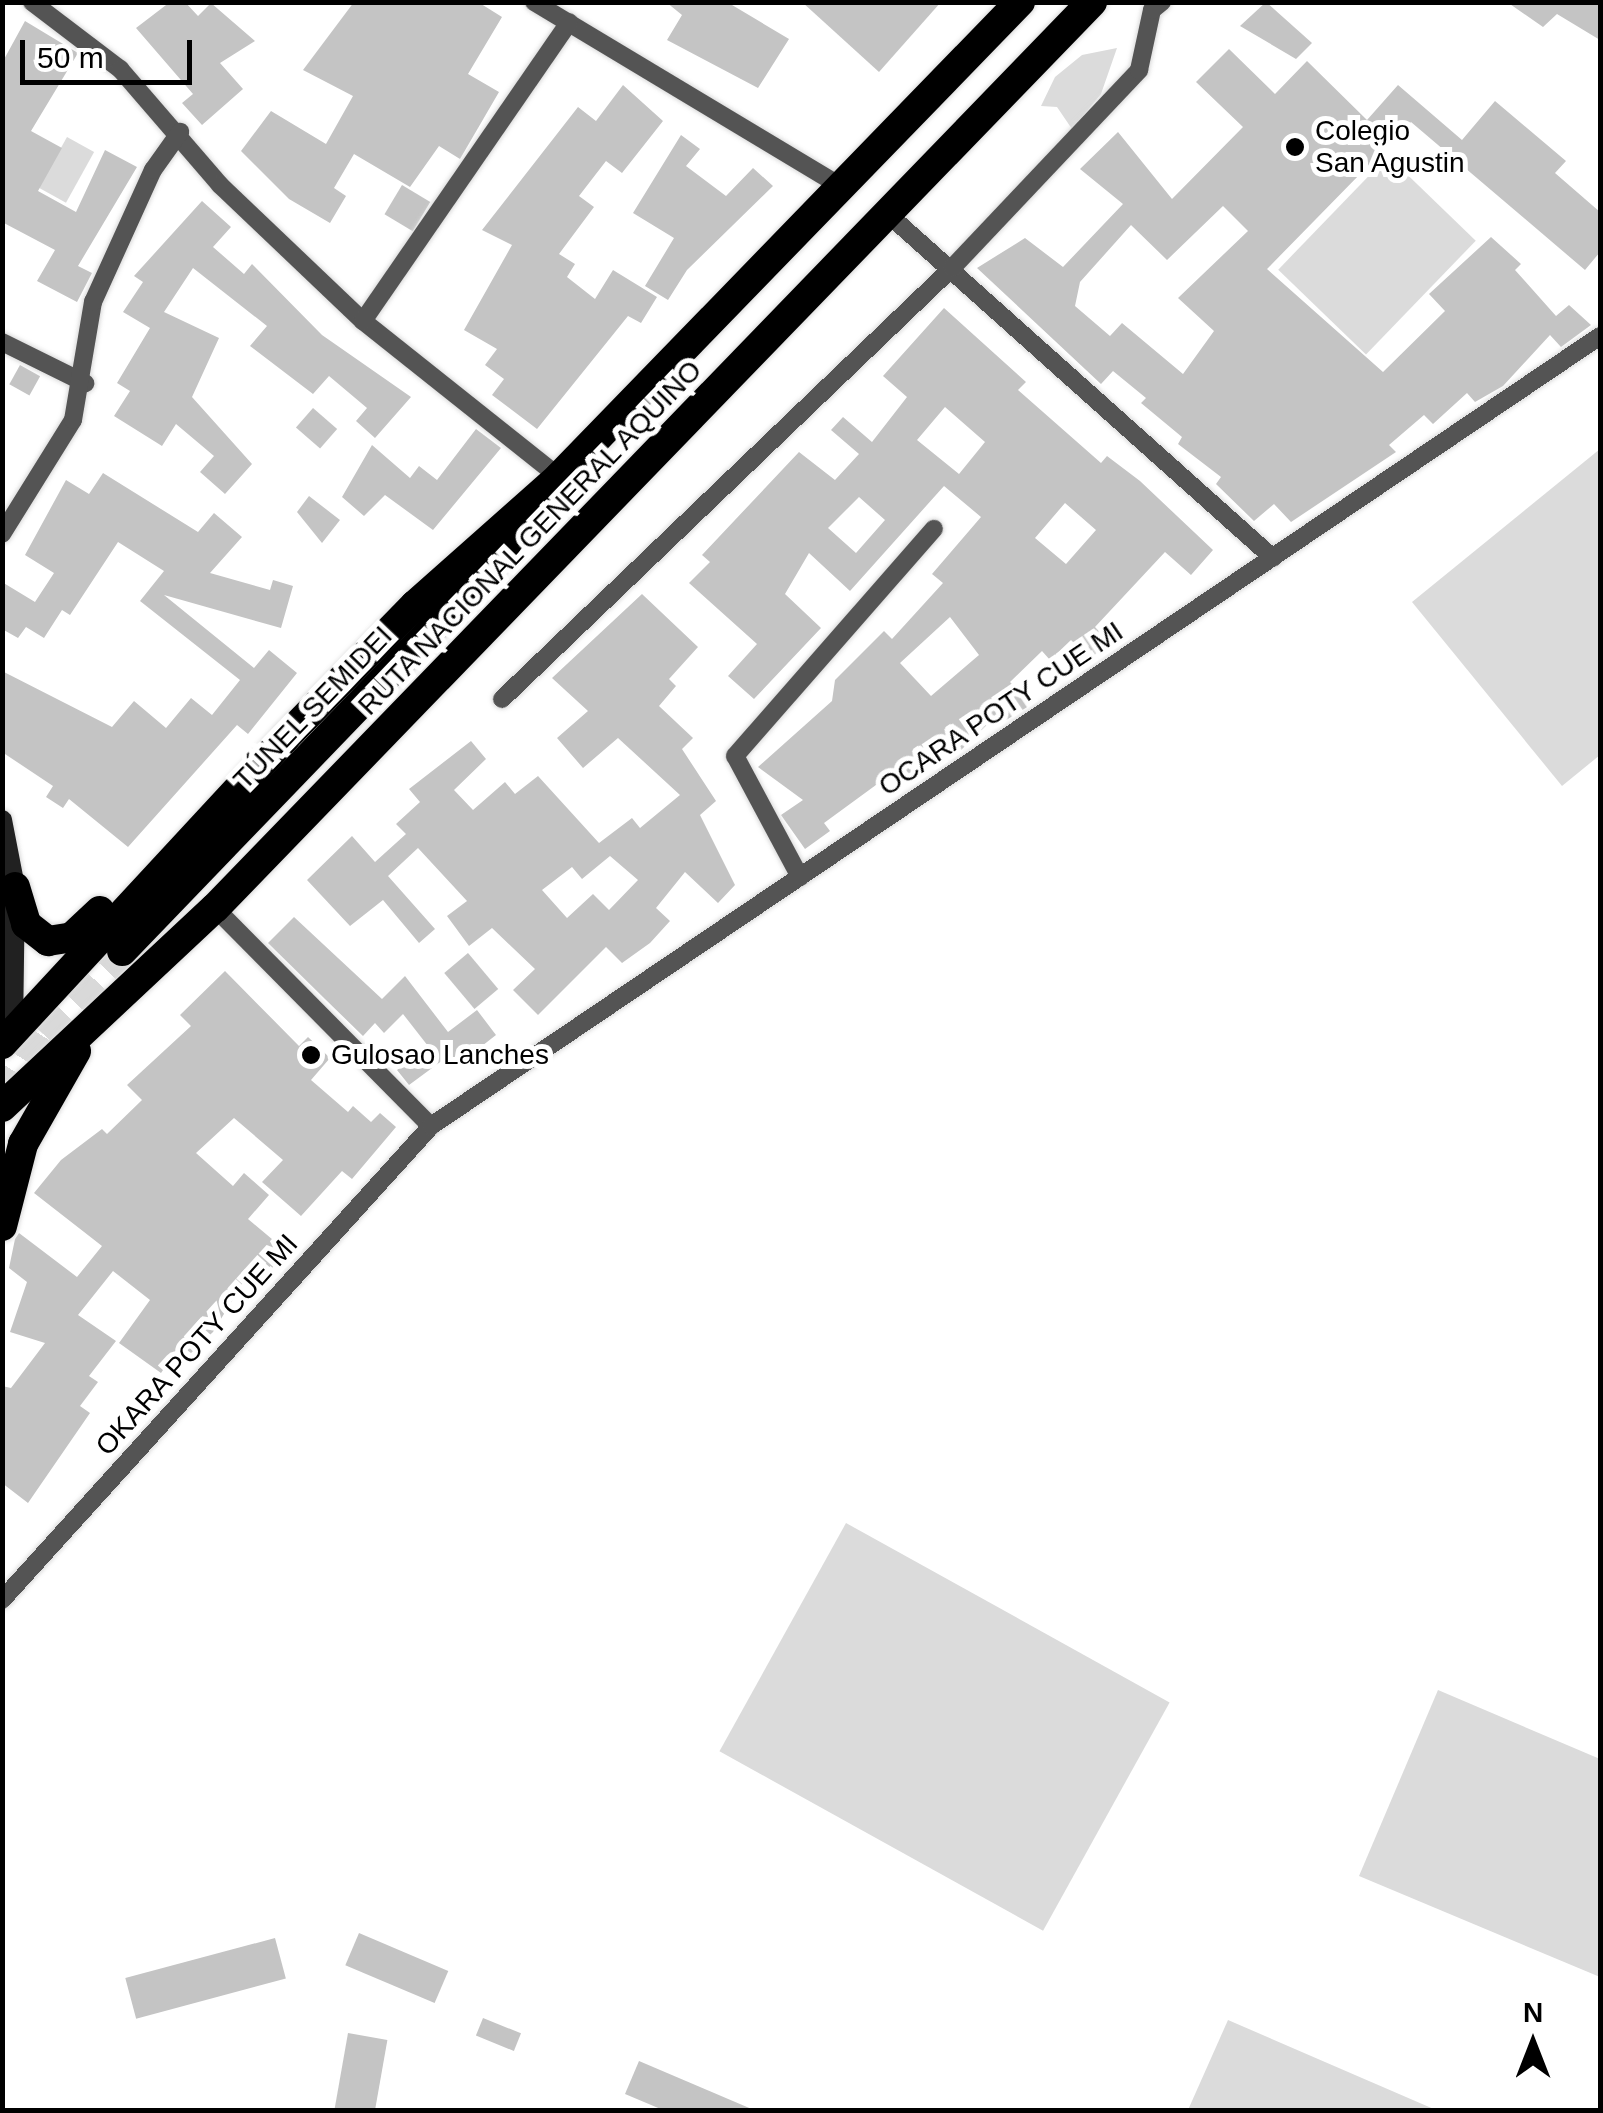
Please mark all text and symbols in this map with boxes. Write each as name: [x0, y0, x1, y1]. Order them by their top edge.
scale bar: [25, 20, 198, 82]
text: 50 m: [37, 41, 104, 74]
place label: Colegio San Agustin: [1315, 114, 1466, 180]
marker: Colegio San Agustin: [1284, 136, 1306, 158]
street label: RUTA NACIONAL GENERAL AQUINO: [349, 352, 711, 724]
street label: OCARA POTY CUE MI: [872, 614, 1130, 804]
street label: TÚNEL SEMIDEI: [226, 619, 400, 797]
place label: Gulosao Lanches: [331, 1038, 549, 1072]
marker: Gulosao Lanches: [300, 1044, 322, 1066]
street label: OKARA POTY CUE MI: [88, 1227, 306, 1463]
north arrow: [1483, 1993, 1583, 2093]
text: N: [1523, 1997, 1543, 2028]

